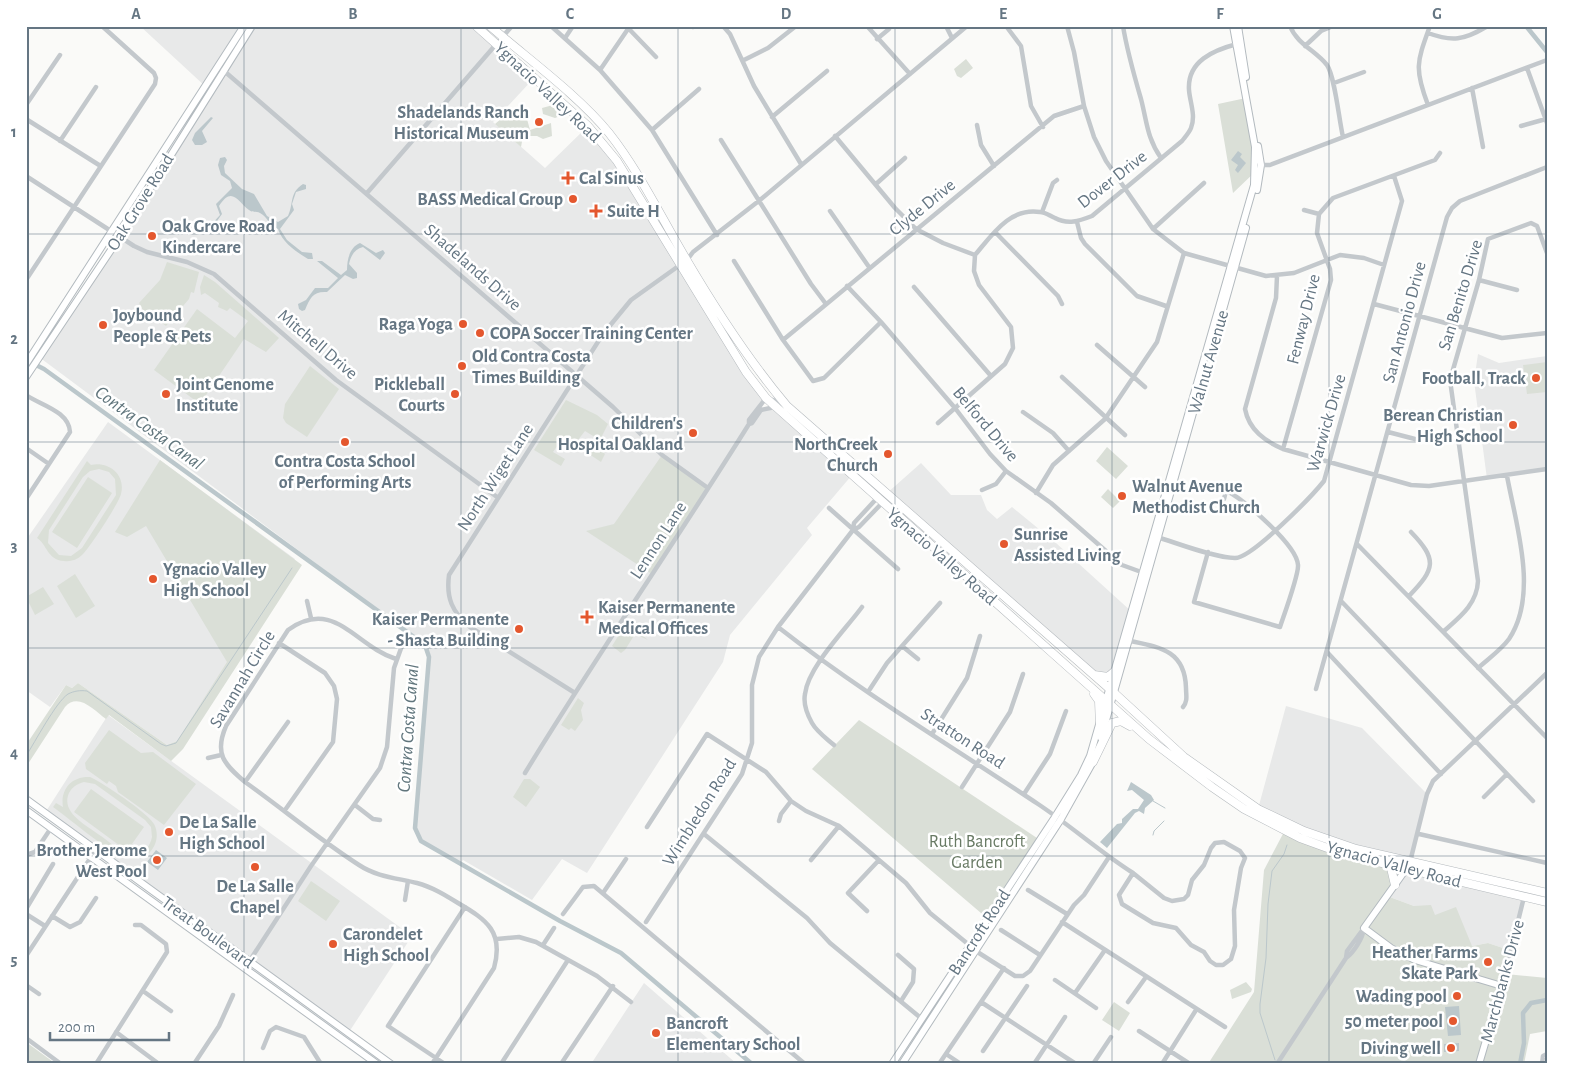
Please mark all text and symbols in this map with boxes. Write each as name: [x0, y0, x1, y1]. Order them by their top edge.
text: A: [131, 6, 141, 22]
text: B: [348, 6, 358, 22]
text: C: [566, 6, 575, 22]
text: D: [781, 6, 792, 22]
text: E: [999, 6, 1007, 22]
text: F: [1216, 6, 1224, 22]
text: G: [1432, 6, 1442, 22]
street label: Ygnacio Valley Road: [490, 39, 604, 147]
place label: Shadelands Ranch Historical Museum: [394, 104, 529, 143]
marker: Shadelands Ranch Historical Museum: [533, 116, 545, 128]
text: 1: [11, 124, 17, 140]
street label: Dover Drive: [1075, 147, 1151, 212]
street label: Oak Grove Road: [104, 151, 178, 254]
place label: Cal Sinus: [579, 170, 644, 188]
marker: Cal Sinus: [561, 171, 575, 185]
street label: Clyde Drive: [886, 176, 959, 240]
place label: BASS Medical Group: [417, 191, 563, 209]
marker: BASS Medical Group: [567, 193, 579, 205]
place label: Suite H: [607, 203, 660, 221]
marker: Suite H: [589, 204, 603, 218]
place label: Oak Grove Road Kindercare: [162, 218, 276, 257]
street label: Shadelands Drive: [420, 221, 524, 315]
marker: Oak Grove Road Kindercare: [146, 230, 158, 242]
street label: San Benito Drive: [1436, 238, 1486, 353]
street label: San Antonio Drive: [1380, 260, 1430, 385]
street label: Fenway Drive: [1284, 272, 1324, 366]
street label: Mitchell Drive: [274, 306, 361, 383]
place label: Joybound People & Pets: [113, 307, 212, 346]
street label: Walnut Avenue: [1185, 308, 1232, 416]
place label: Raga Yoga: [379, 316, 453, 334]
marker: Raga Yoga: [457, 318, 469, 330]
marker: Joybound People & Pets: [97, 319, 109, 331]
place label: COPA Soccer Training Center: [490, 325, 694, 343]
marker: COPA Soccer Training Center: [474, 327, 486, 339]
text: 2: [10, 331, 18, 347]
place label: Old Contra Costa Times Building: [472, 348, 591, 387]
marker: Old Contra Costa Times Building: [456, 360, 468, 372]
place label: Football, Track: [1421, 370, 1526, 388]
street label: Warwick Drive: [1304, 372, 1350, 474]
marker: Football, Track: [1530, 372, 1542, 384]
place label: Joint Genome Institute: [176, 376, 274, 415]
place label: Pickleball Courts: [374, 376, 445, 415]
water label: Contra Costa Canal: [91, 383, 207, 474]
street label: Belford Drive: [949, 384, 1022, 465]
marker: Joint Genome Institute: [160, 388, 172, 400]
marker: Pickleball Courts: [449, 388, 461, 400]
place label: Berean Christian High School: [1383, 407, 1503, 446]
place label: Children's Hospital Oakland: [557, 415, 684, 454]
marker: Berean Christian High School: [1507, 419, 1519, 431]
street label: North Wiget Lane: [455, 421, 537, 534]
marker: Children's Hospital Oakland: [687, 427, 699, 439]
marker: Contra Costa School of Performing Arts: [339, 436, 351, 448]
place label: NorthCreek Church: [794, 436, 878, 475]
marker: NorthCreek Church: [882, 448, 894, 460]
place label: Contra Costa School of Performing Arts: [275, 453, 415, 492]
place label: Walnut Avenue Methodist Church: [1132, 478, 1260, 517]
marker: Walnut Avenue Methodist Church: [1116, 490, 1128, 502]
street label: Lennon Lane: [627, 499, 690, 582]
street label: Ygnacio Valley Road: [883, 504, 1000, 609]
place label: Sunrise Assisted Living: [1014, 526, 1122, 565]
text: 3: [11, 538, 18, 554]
marker: Sunrise Assisted Living: [998, 538, 1010, 550]
place label: Ygnacio Valley High School: [163, 561, 267, 600]
marker: Ygnacio Valley High School: [147, 573, 159, 585]
place label: Kaiser Permanente Medical Offices: [598, 599, 735, 638]
marker: Kaiser Permanente Medical Offices: [580, 610, 594, 624]
place label: Kaiser Permanente - Shasta Building: [372, 611, 510, 650]
marker: Kaiser Permanente - Shasta Building: [513, 623, 525, 635]
street label: Savannah Circle: [207, 628, 279, 731]
water label: Contra Costa Canal: [395, 663, 422, 793]
street label: Stratton Road: [917, 705, 1008, 773]
text: 4: [10, 745, 18, 761]
street label: Wimbledon Road: [660, 756, 740, 869]
place label: De La Salle High School: [179, 814, 265, 853]
marker: De La Salle High School: [163, 826, 175, 838]
park label: Ruth Bancroft Garden: [929, 833, 1025, 872]
street label: Ygnacio Valley Road: [1324, 838, 1463, 892]
place label: Brother Jerome West Pool: [36, 842, 147, 881]
marker: Brother Jerome West Pool: [151, 854, 163, 866]
marker: De La Salle Chapel: [249, 861, 261, 873]
place label: De La Salle Chapel: [216, 878, 294, 917]
street label: Bancroft Road: [946, 886, 1014, 979]
street label: Treat Boulevard: [158, 893, 257, 972]
street label: Marchbanks Drive: [1478, 918, 1528, 1045]
place label: Carondelet High School: [343, 926, 429, 965]
marker: Carondelet High School: [327, 938, 339, 950]
place label: Heather Farms Skate Park: [1372, 944, 1478, 983]
text: 5: [11, 952, 18, 968]
marker: Heather Farms Skate Park: [1482, 956, 1494, 968]
place label: Wading pool: [1356, 988, 1447, 1006]
marker: Wading pool: [1451, 990, 1463, 1002]
scale bar: [50, 1010, 169, 1042]
place label: 50 meter pool: [1345, 1013, 1443, 1031]
place label: Bancroft Elementary School: [666, 1015, 801, 1054]
marker: 50 meter pool: [1447, 1015, 1459, 1027]
text: 200 m: [58, 1020, 95, 1035]
marker: Bancroft Elementary School: [650, 1027, 662, 1039]
place label: Diving well: [1360, 1040, 1441, 1058]
marker: Diving well: [1445, 1042, 1457, 1054]

